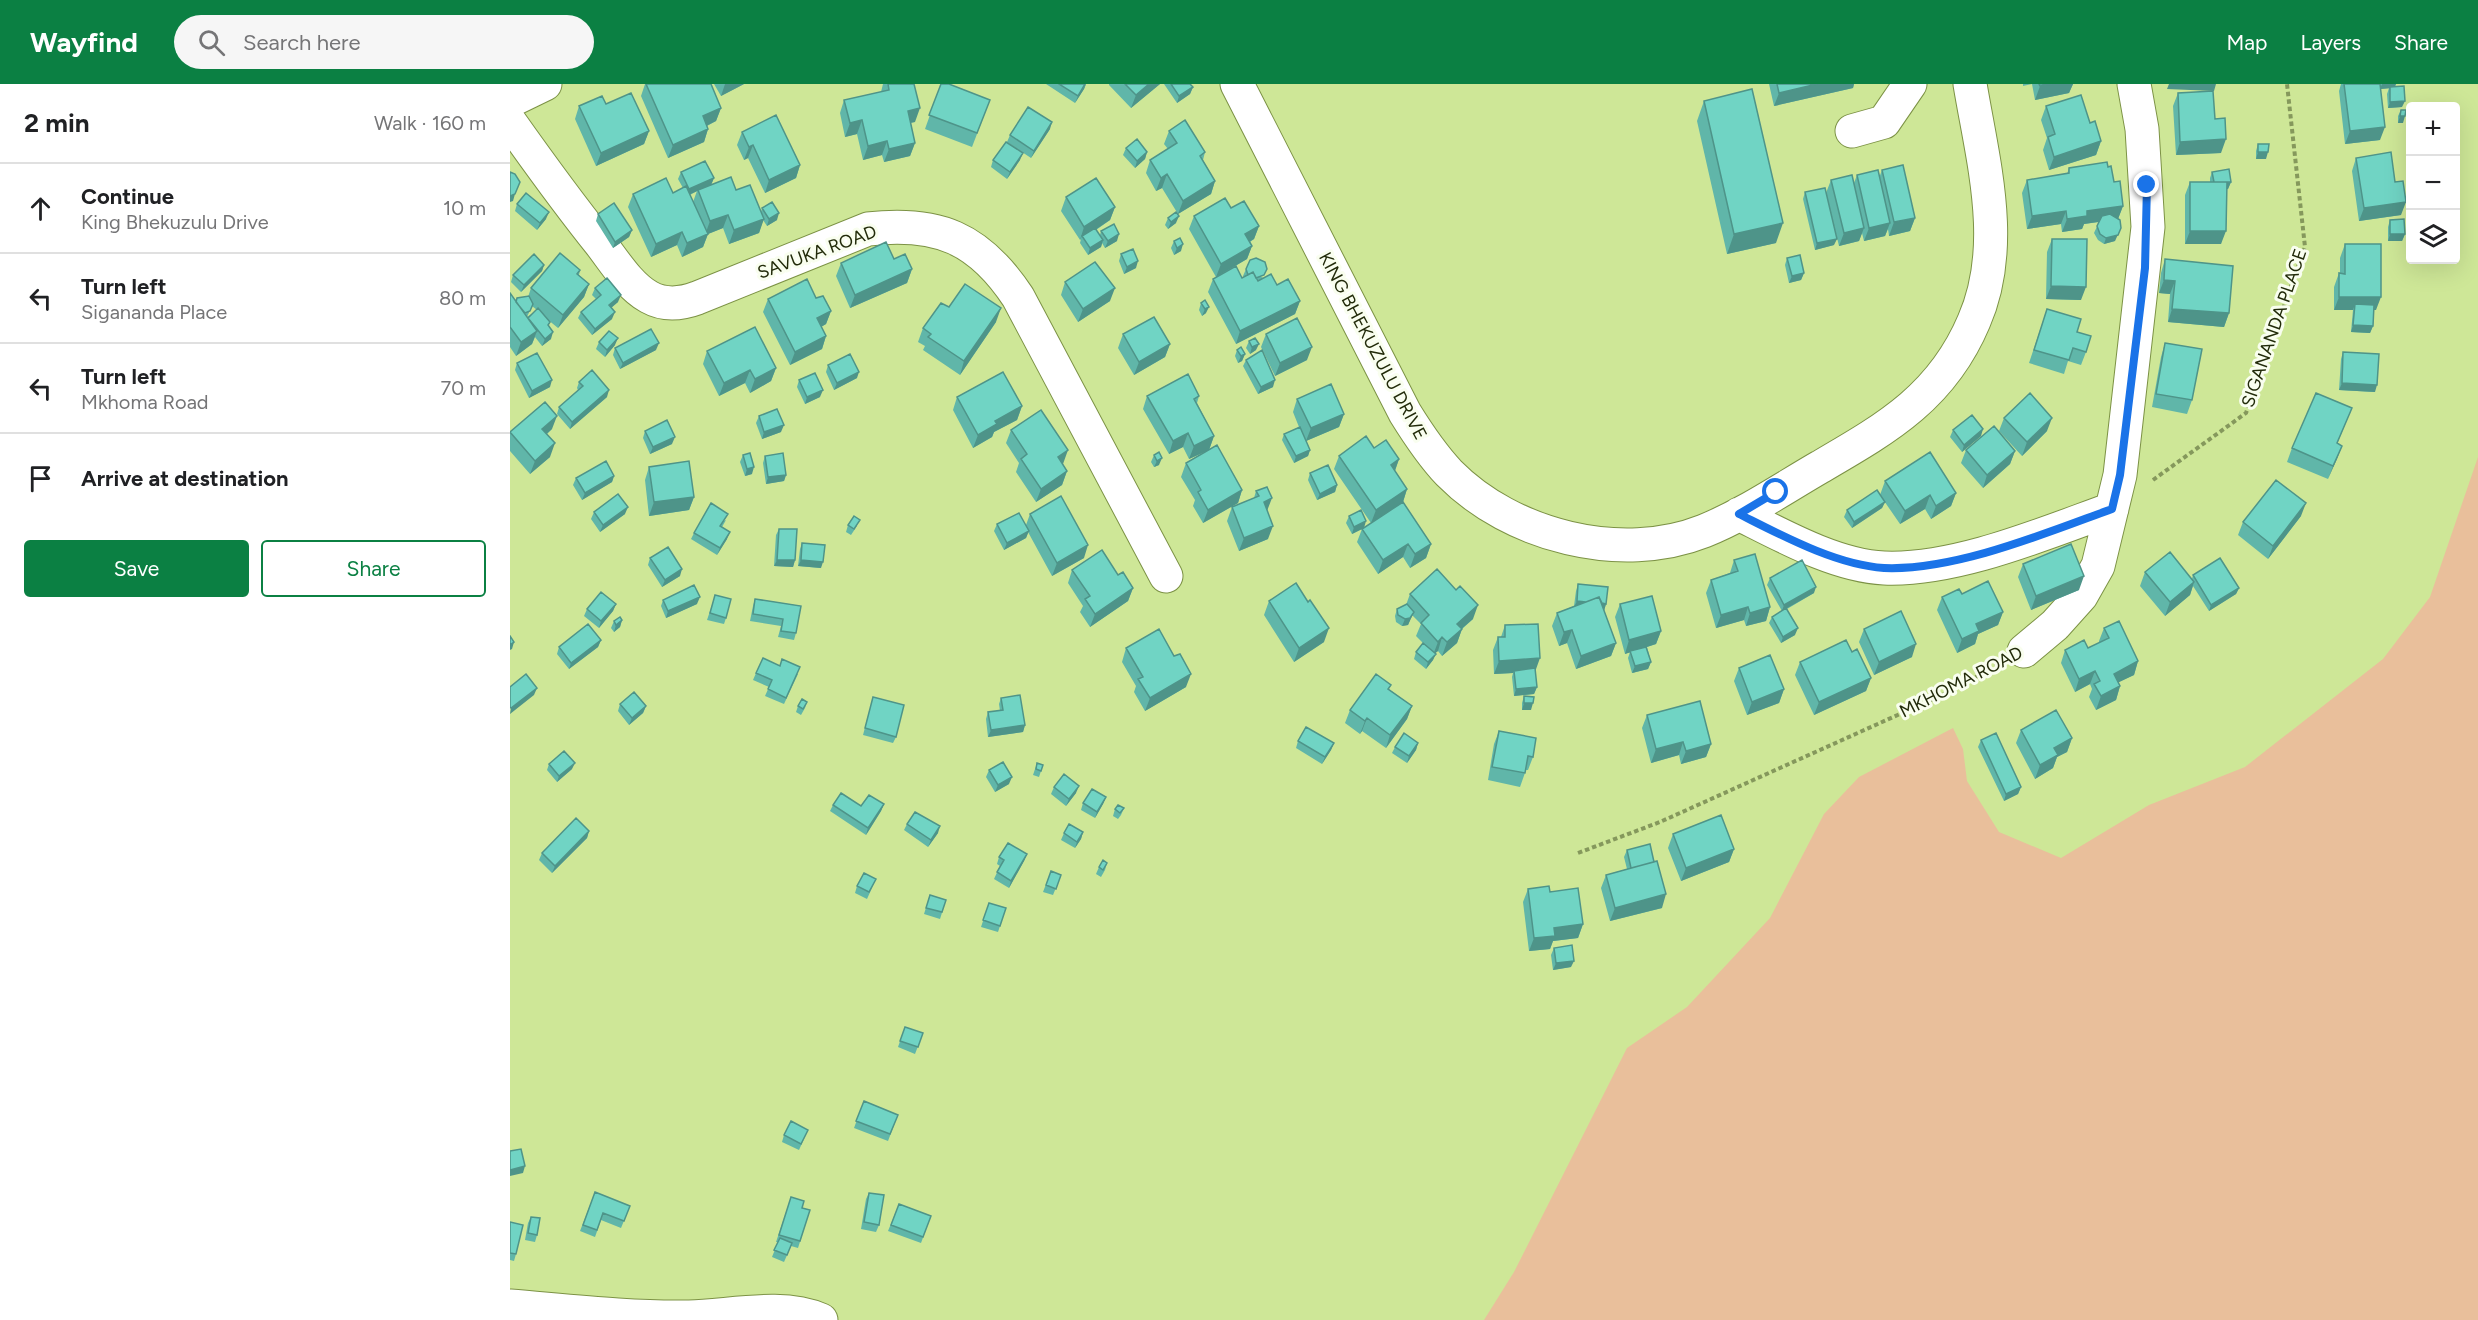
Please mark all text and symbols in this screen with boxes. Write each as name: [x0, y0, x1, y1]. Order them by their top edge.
search box: [174, 15, 594, 69]
text: Wayfind: [30, 25, 138, 59]
icon: search: [195, 26, 228, 59]
text: Search here: [243, 29, 361, 56]
text: Map: [2227, 30, 2267, 55]
text: Layers: [2300, 30, 2361, 55]
text: Share: [2394, 30, 2448, 55]
map controls: [2406, 102, 2460, 264]
button: +: [2406, 102, 2460, 156]
text: 2 min: [24, 107, 90, 139]
text: Walk · 160 m: [374, 111, 486, 135]
button: −: [2406, 156, 2460, 210]
route end: [2133, 171, 2159, 197]
text: Continue: [81, 183, 174, 210]
icon: ahead: [24, 192, 57, 225]
text: 10 m: [443, 196, 486, 220]
text: King Bhekuzulu Drive: [81, 210, 269, 234]
button: layers: [2406, 210, 2460, 264]
street label: SAVUKA ROAD: [754, 220, 880, 284]
street label: SIGANANDA PLACE: [2237, 246, 2311, 410]
street label: KING BHEKUZULU DRIVE: [1314, 248, 1432, 444]
text: Turn left: [81, 273, 167, 300]
icon: left: [24, 282, 57, 315]
text: 80 m: [439, 286, 486, 310]
text: Sigananda Place: [81, 300, 227, 324]
text: Turn left: [81, 363, 167, 390]
icon: left: [24, 372, 57, 405]
text: 70 m: [440, 376, 486, 400]
text: Mkhoma Road: [81, 390, 209, 414]
icon: arrive: [24, 462, 57, 495]
text: Arrive at destination: [81, 465, 289, 492]
route start: [1762, 478, 1788, 504]
button: Save: [24, 540, 249, 597]
button: Share: [261, 540, 486, 597]
street label: MKHOMA ROAD: [1896, 641, 2026, 723]

